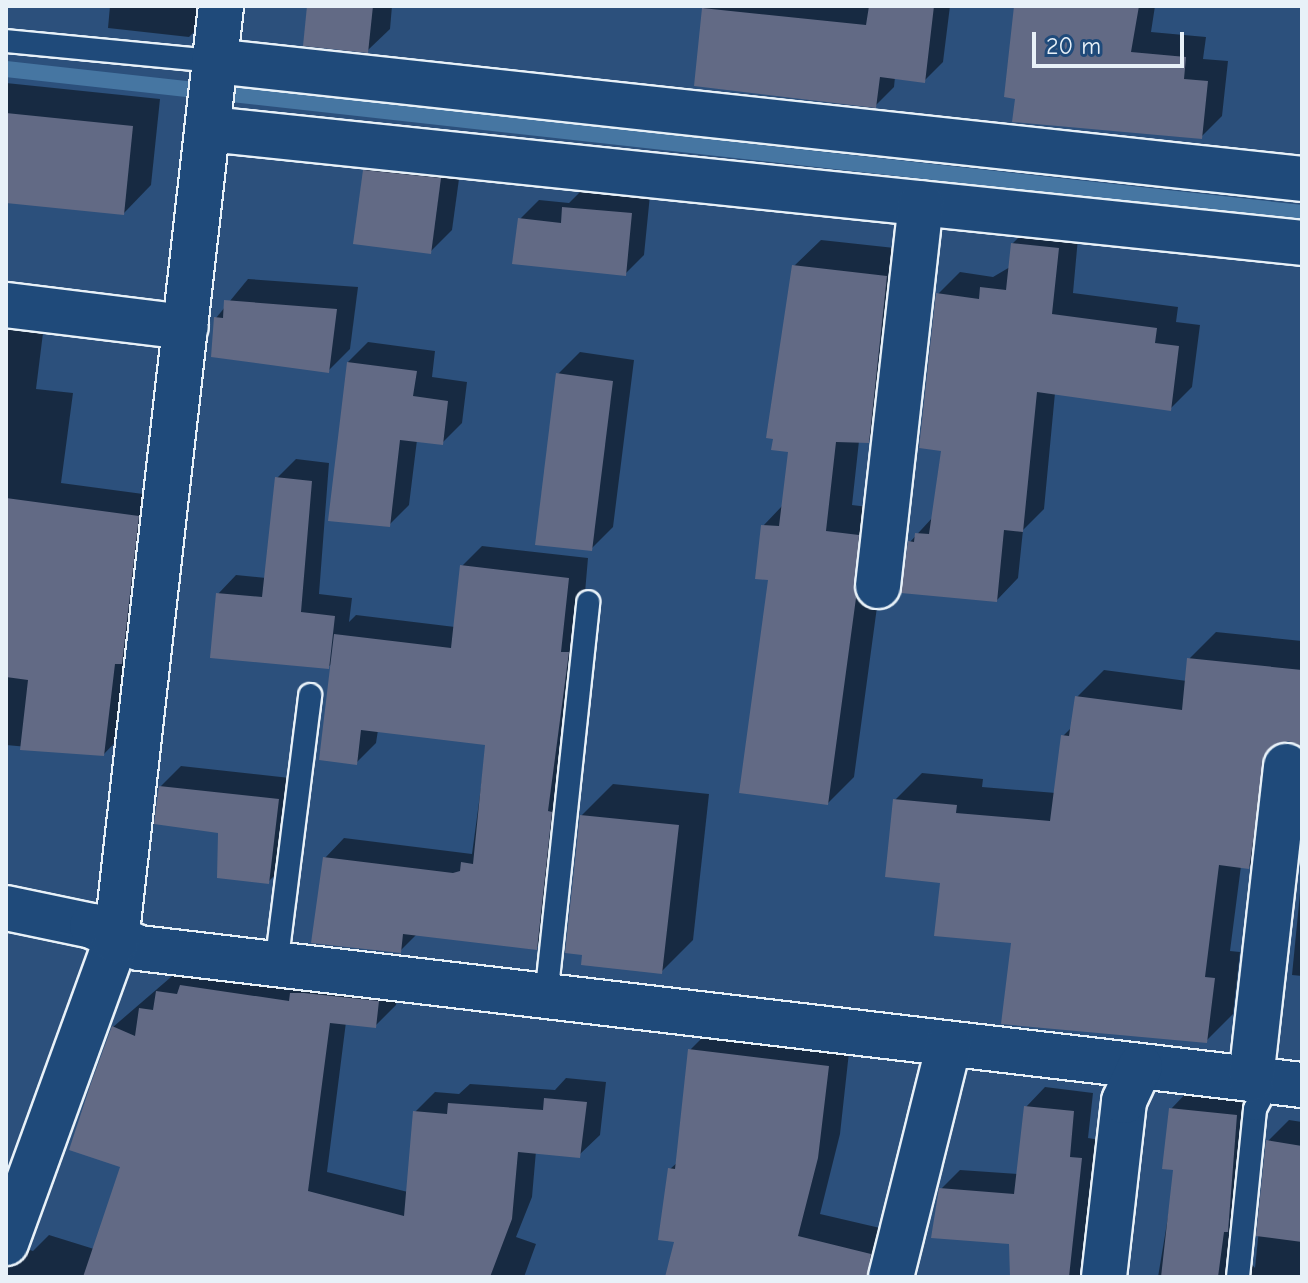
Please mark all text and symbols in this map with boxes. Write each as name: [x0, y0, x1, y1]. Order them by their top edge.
scale bar: [1036, 16, 1188, 66]
text: 20 m: [1046, 32, 1101, 60]

